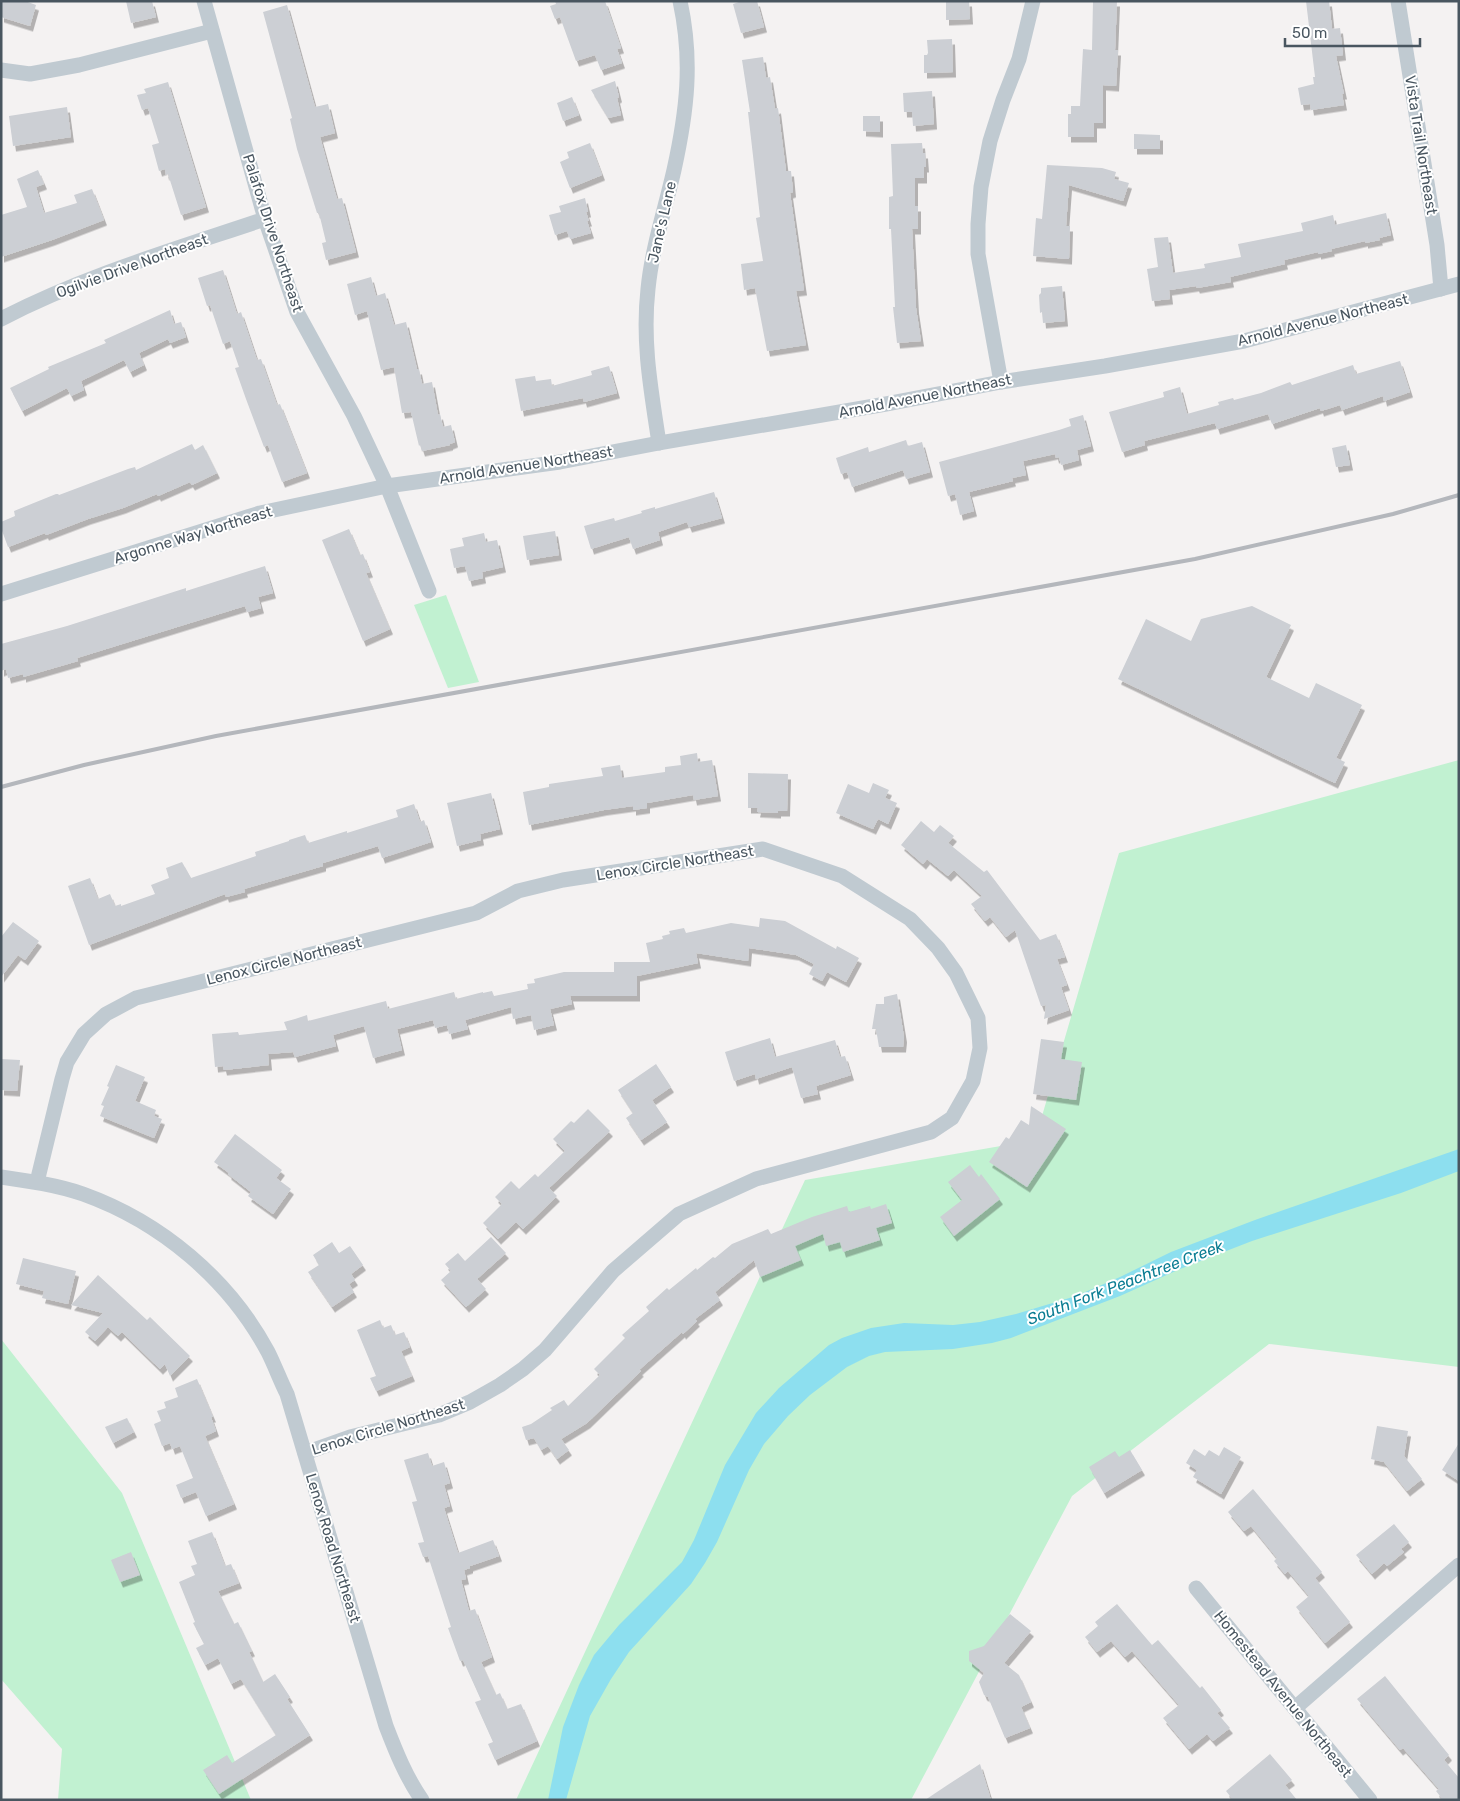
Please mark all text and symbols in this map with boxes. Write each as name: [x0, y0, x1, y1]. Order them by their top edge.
scale bar: [1285, 15, 1420, 47]
text: 50 m: [1292, 24, 1327, 42]
street label: Vista Trail Northeast: [1401, 74, 1441, 216]
street label: Palafox Drive Northeast: [239, 152, 307, 314]
street label: Jane's Lane: [644, 179, 680, 265]
street label: Ogilvie Drive Northeast: [54, 230, 210, 302]
street label: Arnold Avenue Northeast: [1236, 290, 1410, 350]
street label: Arnold Avenue Northeast: [837, 370, 1013, 422]
street label: Arnold Avenue Northeast: [438, 442, 614, 488]
street label: Argonne Way Northeast: [112, 502, 274, 568]
street label: Lenox Circle Northeast: [595, 842, 755, 884]
street label: Lenox Circle Northeast: [205, 933, 363, 989]
water label: South Fork Peachtree Creek: [1024, 1236, 1227, 1329]
street label: Lenox Circle Northeast: [309, 1395, 467, 1459]
street label: Lenox Road Northeast: [302, 1471, 364, 1625]
street label: Homestead Avenue Northeast: [1210, 1607, 1356, 1781]

